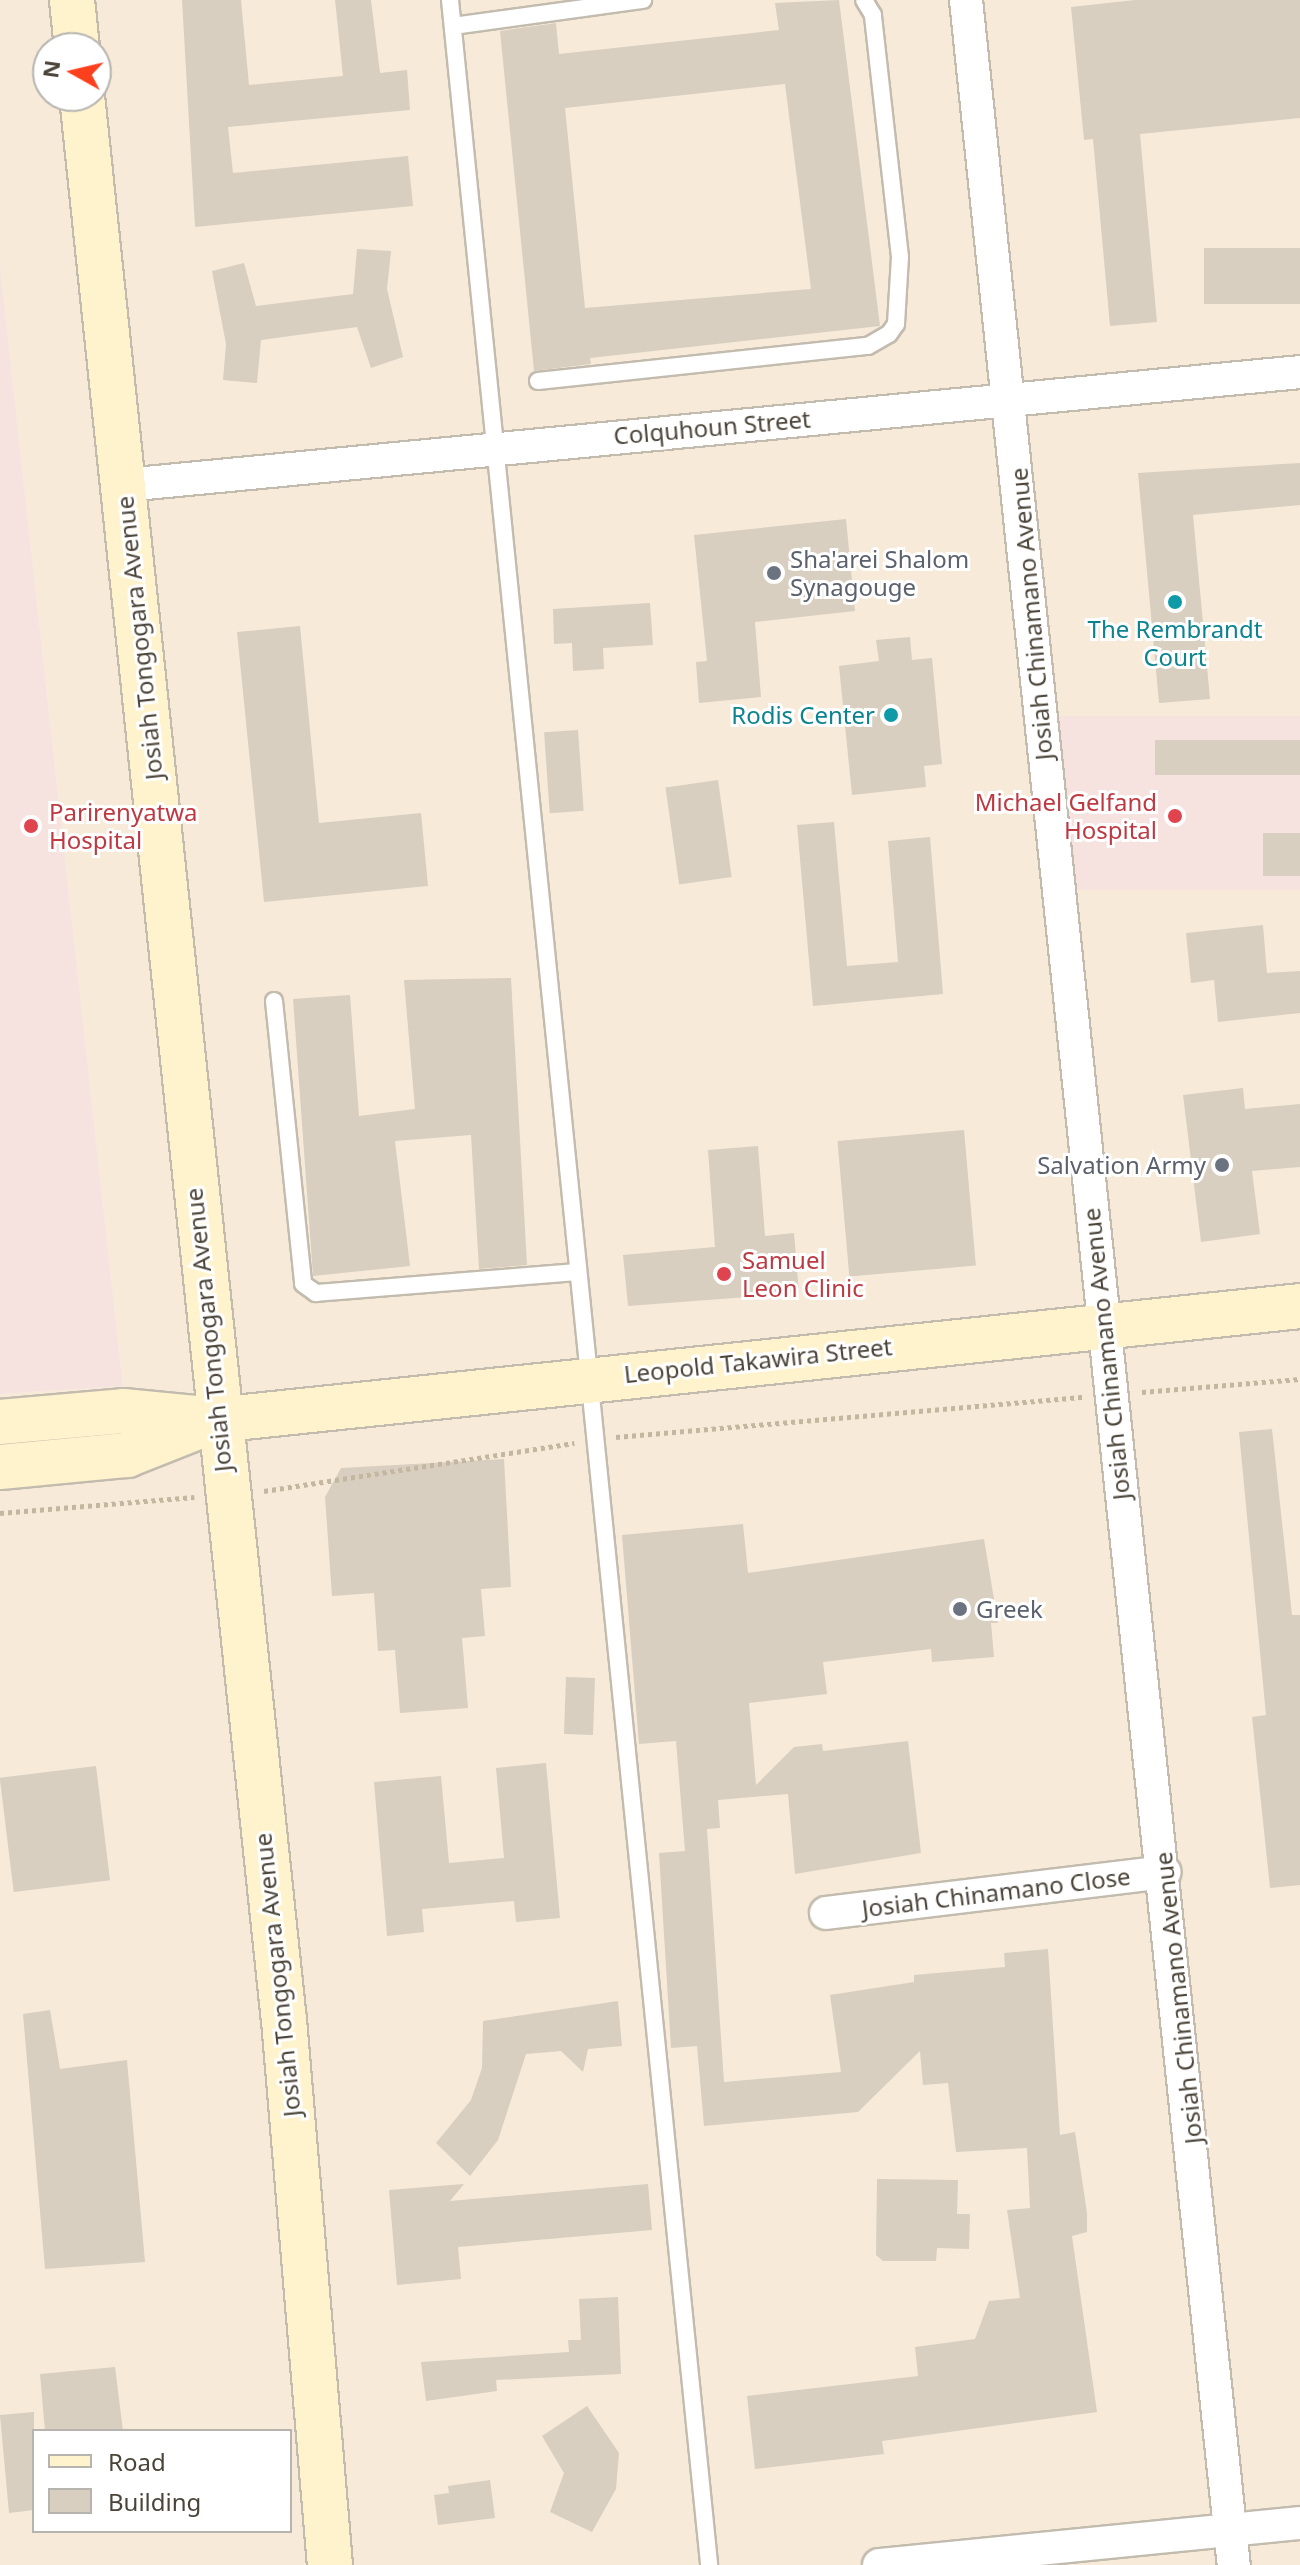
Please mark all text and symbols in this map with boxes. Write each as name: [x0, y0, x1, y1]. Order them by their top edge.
north arrow: [32, 32, 112, 112]
text: N: [34, 58, 66, 80]
street label: Colquhoun Street: [612, 404, 812, 450]
street label: Josiah Chinamano Avenue: [1004, 467, 1058, 761]
street label: Josiah Tongogara Avenue: [110, 495, 168, 781]
place label: Sha'arei Shalom Synagouge: [790, 545, 969, 601]
marker: Sha'arei Shalom Synagouge: [765, 564, 783, 582]
marker: The Rembrandt Court: [1166, 593, 1184, 611]
place label: The Rembrandt Court: [1088, 615, 1262, 671]
place label: Rodis Center: [731, 701, 875, 729]
marker: Rodis Center: [882, 706, 900, 724]
place label: Michael Gelfand Hospital: [975, 788, 1157, 844]
place label: Parirenyatwa Hospital: [49, 798, 198, 854]
marker: Michael Gelfand Hospital: [1164, 805, 1186, 827]
marker: Parirenyatwa Hospital: [20, 815, 42, 837]
place label: Salvation Army: [1037, 1151, 1206, 1179]
marker: Salvation Army: [1213, 1156, 1231, 1174]
street label: Josiah Tongogara Avenue: [179, 1187, 237, 1473]
street label: Josiah Chinamano Avenue: [1076, 1207, 1136, 1501]
place label: Samuel Leon Clinic: [742, 1246, 864, 1302]
marker: Samuel Leon Clinic: [713, 1263, 735, 1285]
street label: Leopold Takawira Street: [622, 1332, 894, 1388]
place label: Greek: [976, 1595, 1043, 1623]
marker: Greek: [951, 1600, 969, 1618]
street label: Josiah Tongogara Avenue: [248, 1832, 306, 2118]
street label: Josiah Chinamano Avenue: [1148, 1851, 1208, 2145]
street label: Josiah Chinamano Close: [860, 1861, 1132, 1923]
legend: [32, 2429, 292, 2533]
text: Road: [108, 2445, 166, 2478]
text: Building: [108, 2485, 201, 2518]

